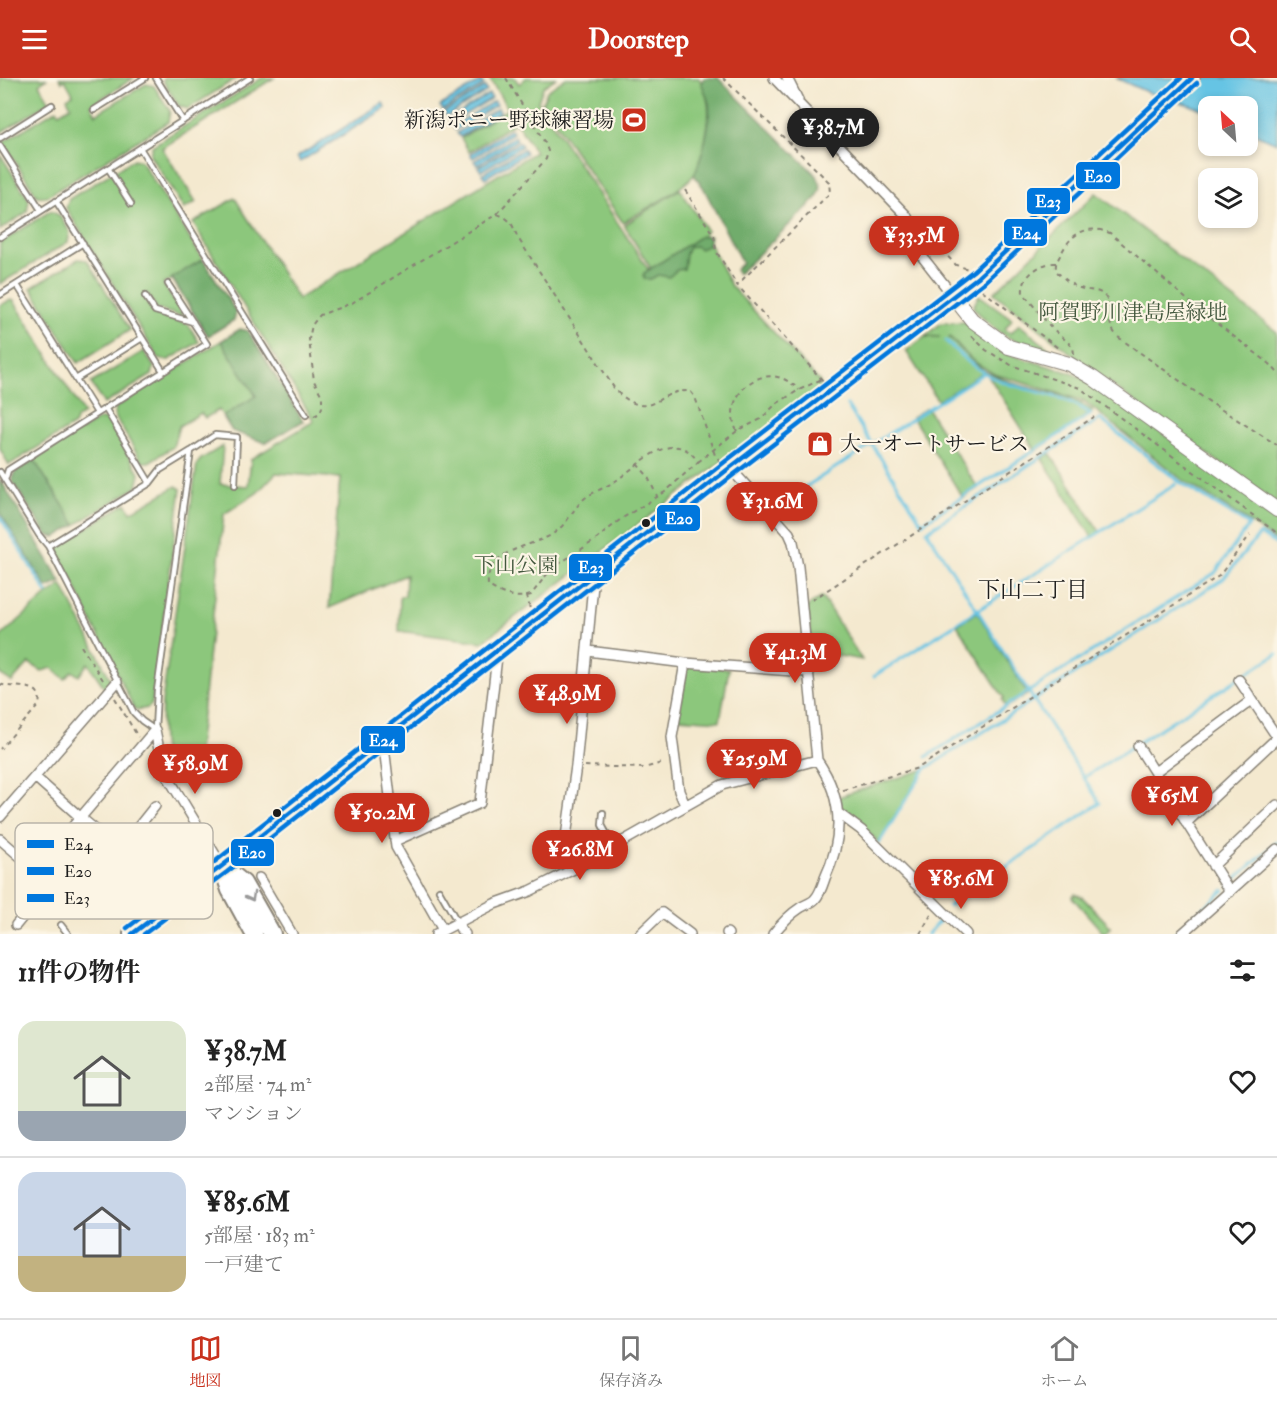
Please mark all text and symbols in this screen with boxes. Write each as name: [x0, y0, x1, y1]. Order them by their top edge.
icon: menu: [18, 23, 51, 56]
text: Doorstep: [588, 23, 689, 56]
icon: search: [1226, 23, 1259, 56]
north arrow: [1198, 96, 1258, 156]
map controls: [1198, 96, 1258, 228]
sports icon: 新潟ポニー野球練習場: [619, 105, 649, 135]
place label: 新潟ポニー野球練習場: [404, 107, 614, 134]
pin: ¥38.7M: [784, 108, 882, 159]
text: ¥38.7M: [801, 115, 865, 140]
line badge: E20: [1075, 161, 1121, 190]
text: E20: [1084, 167, 1112, 187]
button: layers: [1198, 168, 1258, 228]
line badge: E23: [1026, 187, 1071, 215]
text: E23: [1035, 192, 1061, 212]
pin: ¥33.5M: [865, 216, 963, 267]
line badge: E24: [1003, 218, 1048, 247]
text: ¥33.5M: [883, 223, 945, 248]
text: E24: [1012, 224, 1042, 244]
park label: 阿賀野川津島屋緑地: [1039, 299, 1228, 326]
shop icon: 大一オートサービス: [805, 429, 835, 459]
place label: 大一オートサービス: [840, 431, 1029, 458]
pin: ¥31.6M: [723, 482, 821, 533]
text: ¥31.6M: [740, 489, 804, 514]
line badge: E20: [656, 504, 701, 532]
text: E20: [665, 509, 693, 529]
unlabelled marker: [640, 517, 652, 529]
park label: 下山公園: [474, 552, 558, 579]
line badge: E23: [568, 553, 613, 582]
text: E23: [578, 558, 604, 578]
district label: 下山二丁目: [978, 576, 1088, 604]
pin: ¥41.3M: [746, 633, 844, 684]
text: ¥41.3M: [763, 640, 827, 665]
pin: ¥48.9M: [518, 674, 616, 725]
text: ¥48.9M: [533, 681, 601, 706]
line badge: E24: [360, 725, 406, 754]
text: E24: [369, 731, 399, 751]
pin: ¥25.9M: [705, 739, 803, 790]
pin: ¥58.9M: [146, 744, 244, 795]
text: ¥25.9M: [720, 746, 788, 771]
text: ¥58.9M: [162, 751, 228, 776]
pin: ¥65M: [1136, 776, 1208, 827]
text: ¥65M: [1145, 783, 1199, 808]
pin: ¥50.2M: [333, 793, 431, 844]
text: ¥50.2M: [348, 800, 416, 825]
unlabelled marker: [271, 807, 283, 819]
legend: [15, 823, 213, 919]
pin: ¥26.8M: [531, 830, 629, 881]
text: E24: [64, 835, 94, 855]
text: ¥26.8M: [546, 837, 614, 862]
line badge: E20: [230, 838, 275, 867]
text: E20: [238, 843, 266, 863]
pin: ¥85.6M: [912, 859, 1010, 910]
text: E20: [64, 862, 92, 882]
text: ¥85.6M: [928, 866, 994, 891]
text: E23: [64, 889, 90, 909]
one-way arrow: [244, 890, 255, 901]
icon: filters: [1226, 954, 1259, 987]
text: 11件の物件: [18, 957, 141, 989]
text: ¥38.7M: [204, 1036, 287, 1068]
icon: home: [66, 1045, 138, 1117]
icon: heart: [1226, 1065, 1259, 1098]
text: 2部屋 · 74 m²: [204, 1072, 311, 1097]
text: マンション: [204, 1101, 303, 1126]
text: ¥85.6M: [204, 1187, 290, 1219]
icon: home: [66, 1196, 138, 1268]
icon: heart: [1226, 1216, 1259, 1249]
text: 5部屋 · 183 m²: [204, 1223, 315, 1248]
text: 一戸建て: [204, 1252, 284, 1277]
tab: 地図: [189, 1332, 222, 1391]
tab: 保存済み: [599, 1332, 663, 1391]
tab: ホーム: [1040, 1332, 1088, 1391]

